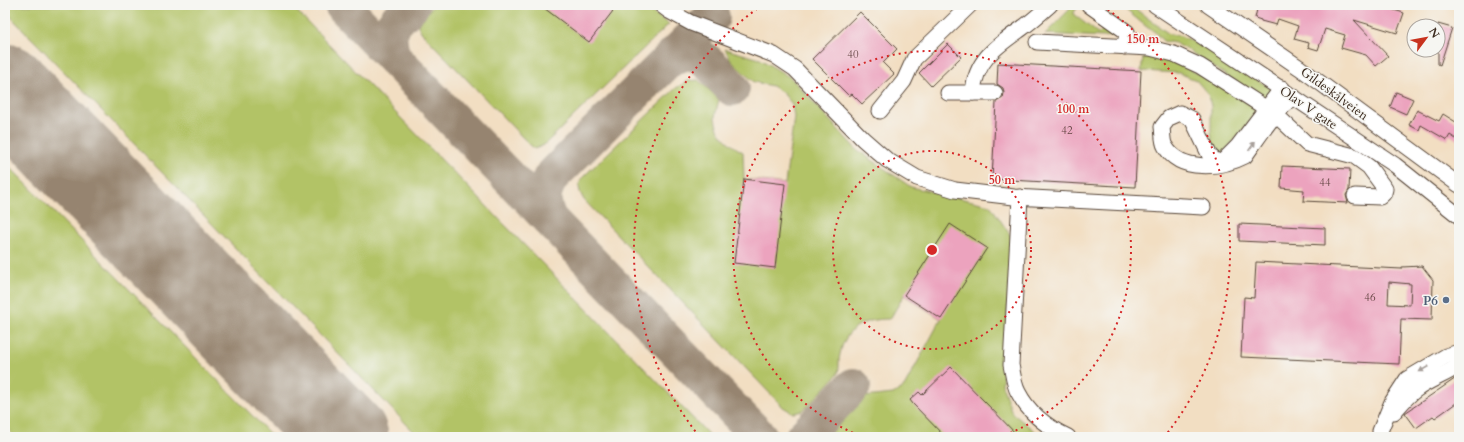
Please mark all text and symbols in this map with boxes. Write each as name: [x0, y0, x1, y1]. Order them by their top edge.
north arrow: [1406, 18, 1446, 58]
text: N: [1425, 25, 1443, 41]
text: 150 m: [1127, 31, 1160, 47]
house number: 40: [847, 47, 859, 62]
street label: Gildeskålveien: [1297, 63, 1372, 125]
street label: Olav V gate: [1276, 82, 1341, 134]
text: 100 m: [1057, 101, 1090, 117]
house number: 42: [1061, 123, 1073, 138]
one-way arrow: [1248, 141, 1256, 151]
text: 50 m: [989, 172, 1016, 188]
house number: 44: [1319, 175, 1331, 190]
centre of rings: [925, 243, 939, 257]
house number: 46: [1364, 290, 1376, 305]
place label: P6: [1423, 292, 1438, 310]
marker: P6: [1441, 295, 1451, 305]
one-way arrow: [1418, 366, 1430, 373]

